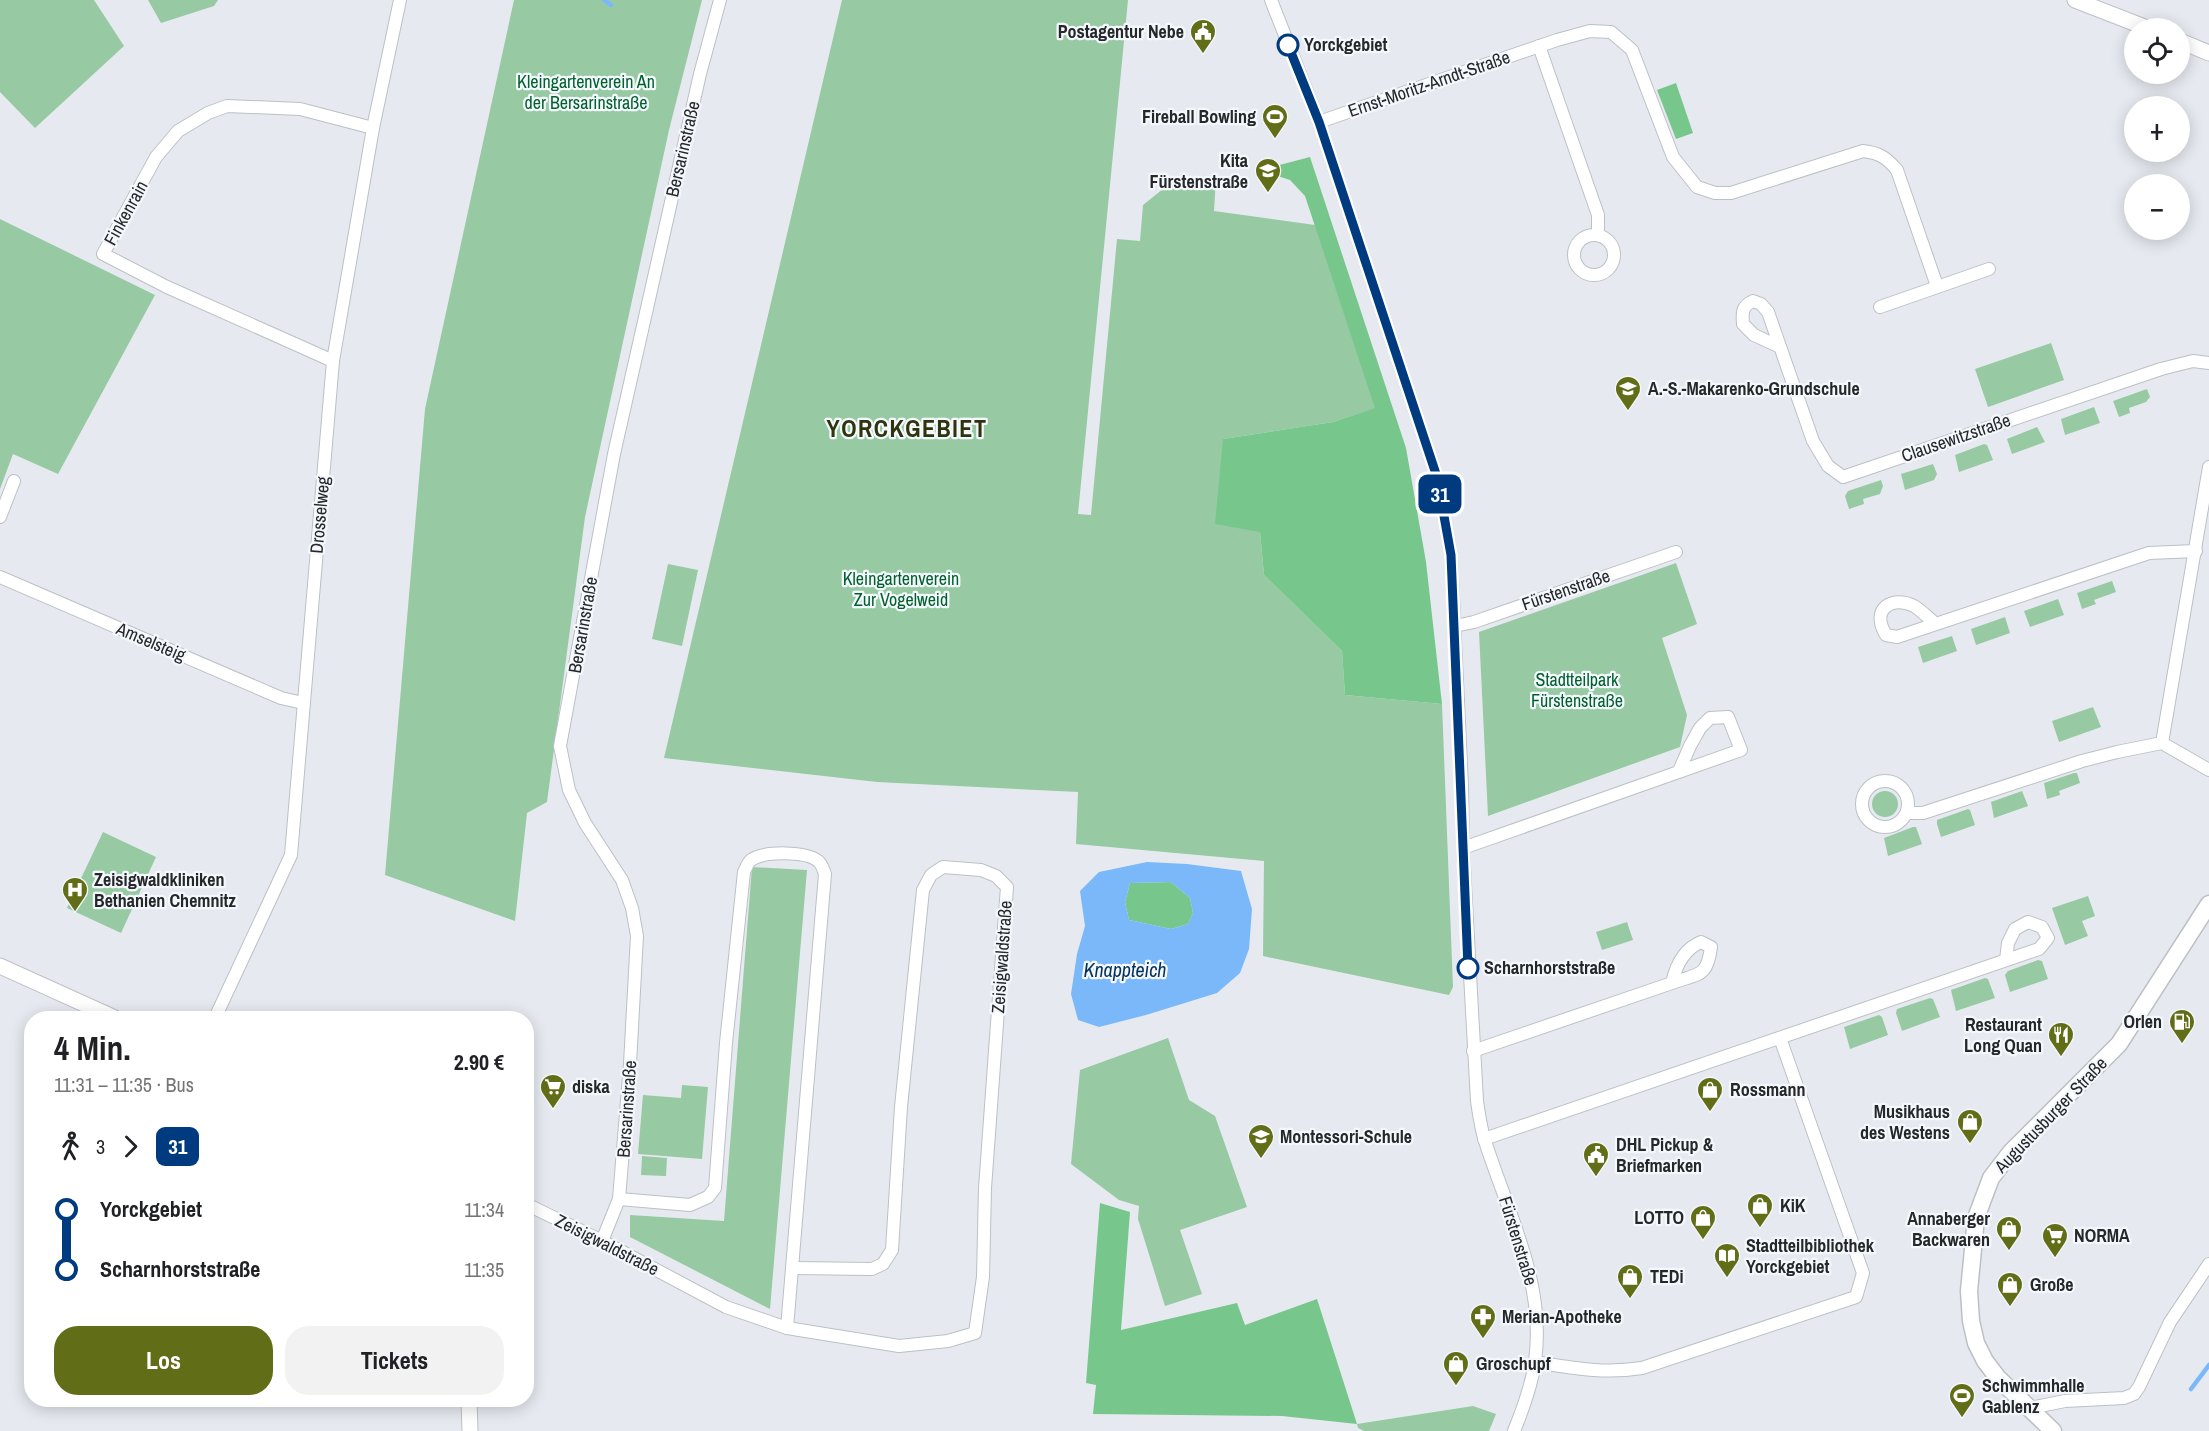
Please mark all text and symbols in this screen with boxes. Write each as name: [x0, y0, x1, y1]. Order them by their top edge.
public building icon: Postagentur Nebe: [1188, 17, 1218, 55]
map controls: [2124, 18, 2190, 240]
button: locate: [2124, 18, 2190, 84]
place label: Postagentur Nebe: [1058, 19, 1184, 44]
place label: Yorckgebiet: [1304, 32, 1387, 57]
marker: Yorckgebiet: [1277, 34, 1299, 56]
street label: Ernst-Moritz-Arndt-Straße: [1345, 44, 1513, 123]
park label: Kleingartenverein An der Bersarinstraße: [517, 69, 655, 115]
button: +: [2124, 96, 2190, 162]
street label: Bersarinstraße: [659, 99, 706, 199]
sports icon: Fireball Bowling: [1260, 102, 1290, 140]
place label: Fireball Bowling: [1142, 104, 1256, 129]
place label: Kita Fürstenstraße: [1150, 148, 1249, 194]
school or university icon: Kita Fürstenstraße: [1253, 156, 1283, 194]
button: −: [2124, 174, 2190, 240]
street label: Finkenrain: [98, 176, 154, 250]
school or university icon: A.-S.-Makarenko-Grundschule: [1613, 374, 1643, 412]
place label: A.-S.-Makarenko-Grundschule: [1648, 376, 1860, 401]
street label: Clausewitzstraße: [1898, 407, 2014, 468]
district label: YORCKGEBIET: [827, 412, 987, 444]
line badge: 31: [1413, 474, 1467, 514]
street label: Drosselweg: [304, 475, 335, 554]
text: 31: [1430, 480, 1450, 509]
street label: Fürstenstraße: [1518, 563, 1613, 616]
park label: Kleingartenverein Zur Vogelweid: [843, 566, 959, 612]
street label: Bersarinstraße: [562, 575, 603, 675]
street label: Amselsteig: [112, 615, 190, 668]
park label: Stadtteilpark Fürstenstraße: [1531, 667, 1623, 713]
place label: Zeisigwaldkliniken Bethanien Chemnitz: [94, 867, 236, 913]
hospital icon: Zeisigwaldkliniken Bethanien Chemnitz: [60, 875, 90, 913]
street label: Zeisigwaldstraße: [985, 900, 1018, 1014]
place label: Scharnhorststraße: [1484, 955, 1615, 980]
water label: Knappteich: [1084, 956, 1166, 983]
marker: Scharnhorststraße: [1457, 957, 1479, 979]
fuel station icon: Orlen: [2167, 1007, 2197, 1045]
place label: Orlen: [2123, 1009, 2162, 1034]
place label: Restaurant Long Quan: [1964, 1012, 2042, 1058]
restaurant icon: Restaurant Long Quan: [2046, 1020, 2076, 1058]
text: 4 Min.: [54, 1026, 131, 1070]
text: 2.90 €: [454, 1047, 504, 1077]
street label: Augustusburger Straße: [1988, 1051, 2113, 1179]
street label: Bersarinstraße: [611, 1059, 642, 1159]
text: 11:31 – 11:35 · Bus: [54, 1071, 194, 1098]
supermarket icon: diska: [538, 1072, 568, 1110]
place label: diska: [572, 1074, 611, 1099]
shop icon: Rossmann: [1695, 1075, 1725, 1113]
place label: Rossmann: [1730, 1077, 1805, 1102]
place label: Musikhaus des Westens: [1860, 1099, 1950, 1145]
shop icon: Musikhaus des Westens: [1955, 1107, 1985, 1145]
school or university icon: Montessori-Schule: [1246, 1122, 1276, 1160]
place label: Montessori-Schule: [1280, 1124, 1412, 1149]
icon: walk: [54, 1130, 87, 1163]
icon: forward: [114, 1130, 147, 1163]
text: 31: [168, 1132, 187, 1161]
place label: DHL Pickup & Briefmarken: [1616, 1132, 1714, 1178]
text: 3: [96, 1133, 105, 1160]
public building icon: DHL Pickup & Briefmarken: [1581, 1140, 1611, 1178]
shop icon: KiK: [1745, 1191, 1775, 1229]
street label: Fürstenstraße: [1493, 1193, 1544, 1288]
place label: KiK: [1780, 1193, 1806, 1218]
text: Yorckgebiet: [100, 1194, 202, 1224]
text: 11:34: [464, 1196, 504, 1223]
shop icon: LOTTO: [1688, 1203, 1718, 1241]
place label: LOTTO: [1634, 1205, 1684, 1230]
place label: Annaberger Backwaren: [1907, 1206, 1990, 1252]
street label: Zeisigwaldstraße: [551, 1208, 663, 1281]
shop icon: Annaberger Backwaren: [1994, 1214, 2024, 1252]
supermarket icon: NORMA: [2040, 1221, 2070, 1259]
place label: NORMA: [2074, 1223, 2130, 1248]
place label: Stadtteilbibliothek Yorckgebiet: [1746, 1233, 1875, 1279]
library icon: Stadtteilbibliothek Yorckgebiet: [1712, 1241, 1742, 1279]
text: Scharnhorststraße: [100, 1254, 260, 1284]
text: 11:35: [464, 1256, 504, 1283]
shop icon: TEDi: [1615, 1262, 1645, 1300]
place label: TEDi: [1650, 1264, 1684, 1289]
shop icon: Große: [1995, 1270, 2025, 1308]
place label: Große: [2030, 1272, 2073, 1297]
pharmacy icon: Merian-Apotheke: [1468, 1302, 1498, 1340]
place label: Merian-Apotheke: [1502, 1304, 1622, 1329]
button: Los: [54, 1326, 273, 1395]
button: Tickets: [285, 1326, 504, 1395]
shop icon: Groschupf: [1441, 1349, 1471, 1387]
place label: Groschupf: [1476, 1351, 1551, 1376]
place label: Schwimmhalle Gablenz: [1982, 1373, 2085, 1419]
sports icon: Schwimmhalle Gablenz: [1947, 1381, 1977, 1419]

